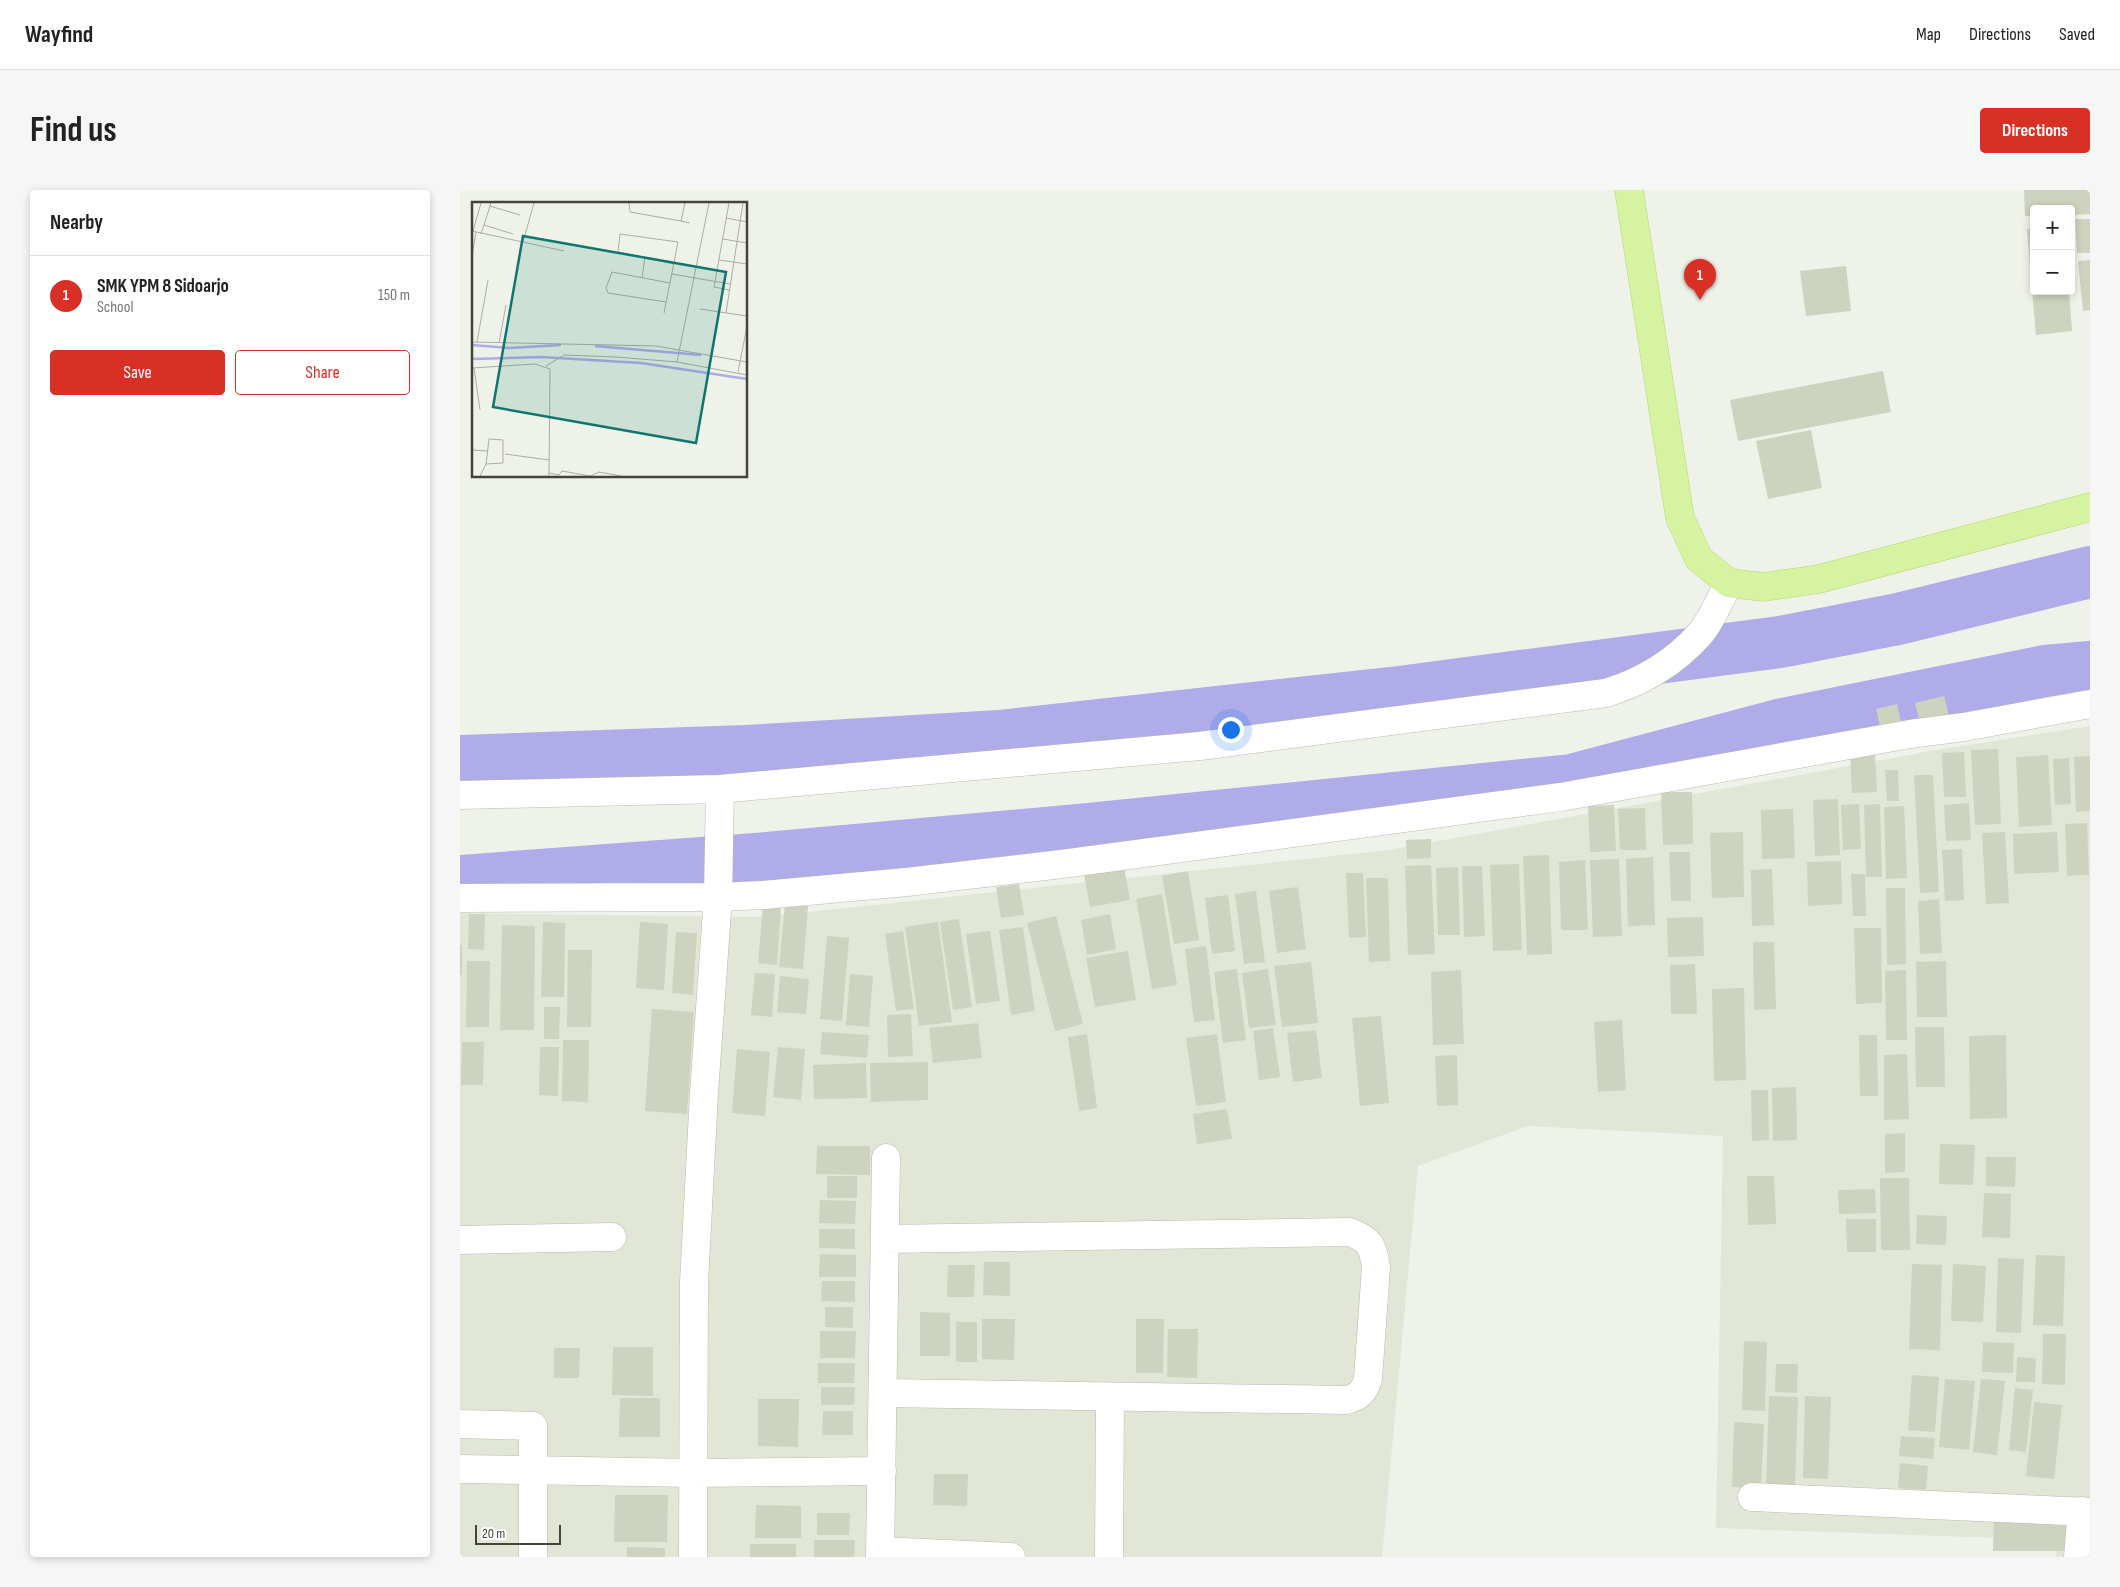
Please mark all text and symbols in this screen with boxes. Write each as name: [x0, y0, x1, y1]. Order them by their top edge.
text: Wayfind: [25, 20, 93, 49]
text: Map: [1916, 24, 1941, 45]
text: Directions: [1969, 24, 2031, 45]
text: Saved: [2059, 24, 2095, 45]
button: Directions: [1980, 108, 2090, 153]
text: Find us: [30, 109, 117, 152]
inset map: [472, 202, 748, 478]
map controls: [2030, 205, 2075, 295]
button: +: [2030, 205, 2075, 250]
text: Nearby: [50, 210, 103, 235]
button: −: [2030, 250, 2075, 295]
pin: 1: [1684, 259, 1716, 300]
text: SMK YPM 8 Sidoarjo: [97, 275, 229, 298]
text: 1: [63, 286, 69, 305]
text: 150 m: [378, 286, 410, 305]
text: School: [97, 298, 133, 317]
button: Save: [50, 350, 225, 395]
button: Share: [235, 350, 410, 395]
your location: [1218, 717, 1244, 743]
scale bar: [475, 1522, 561, 1545]
text: 20 m: [482, 1525, 505, 1542]

